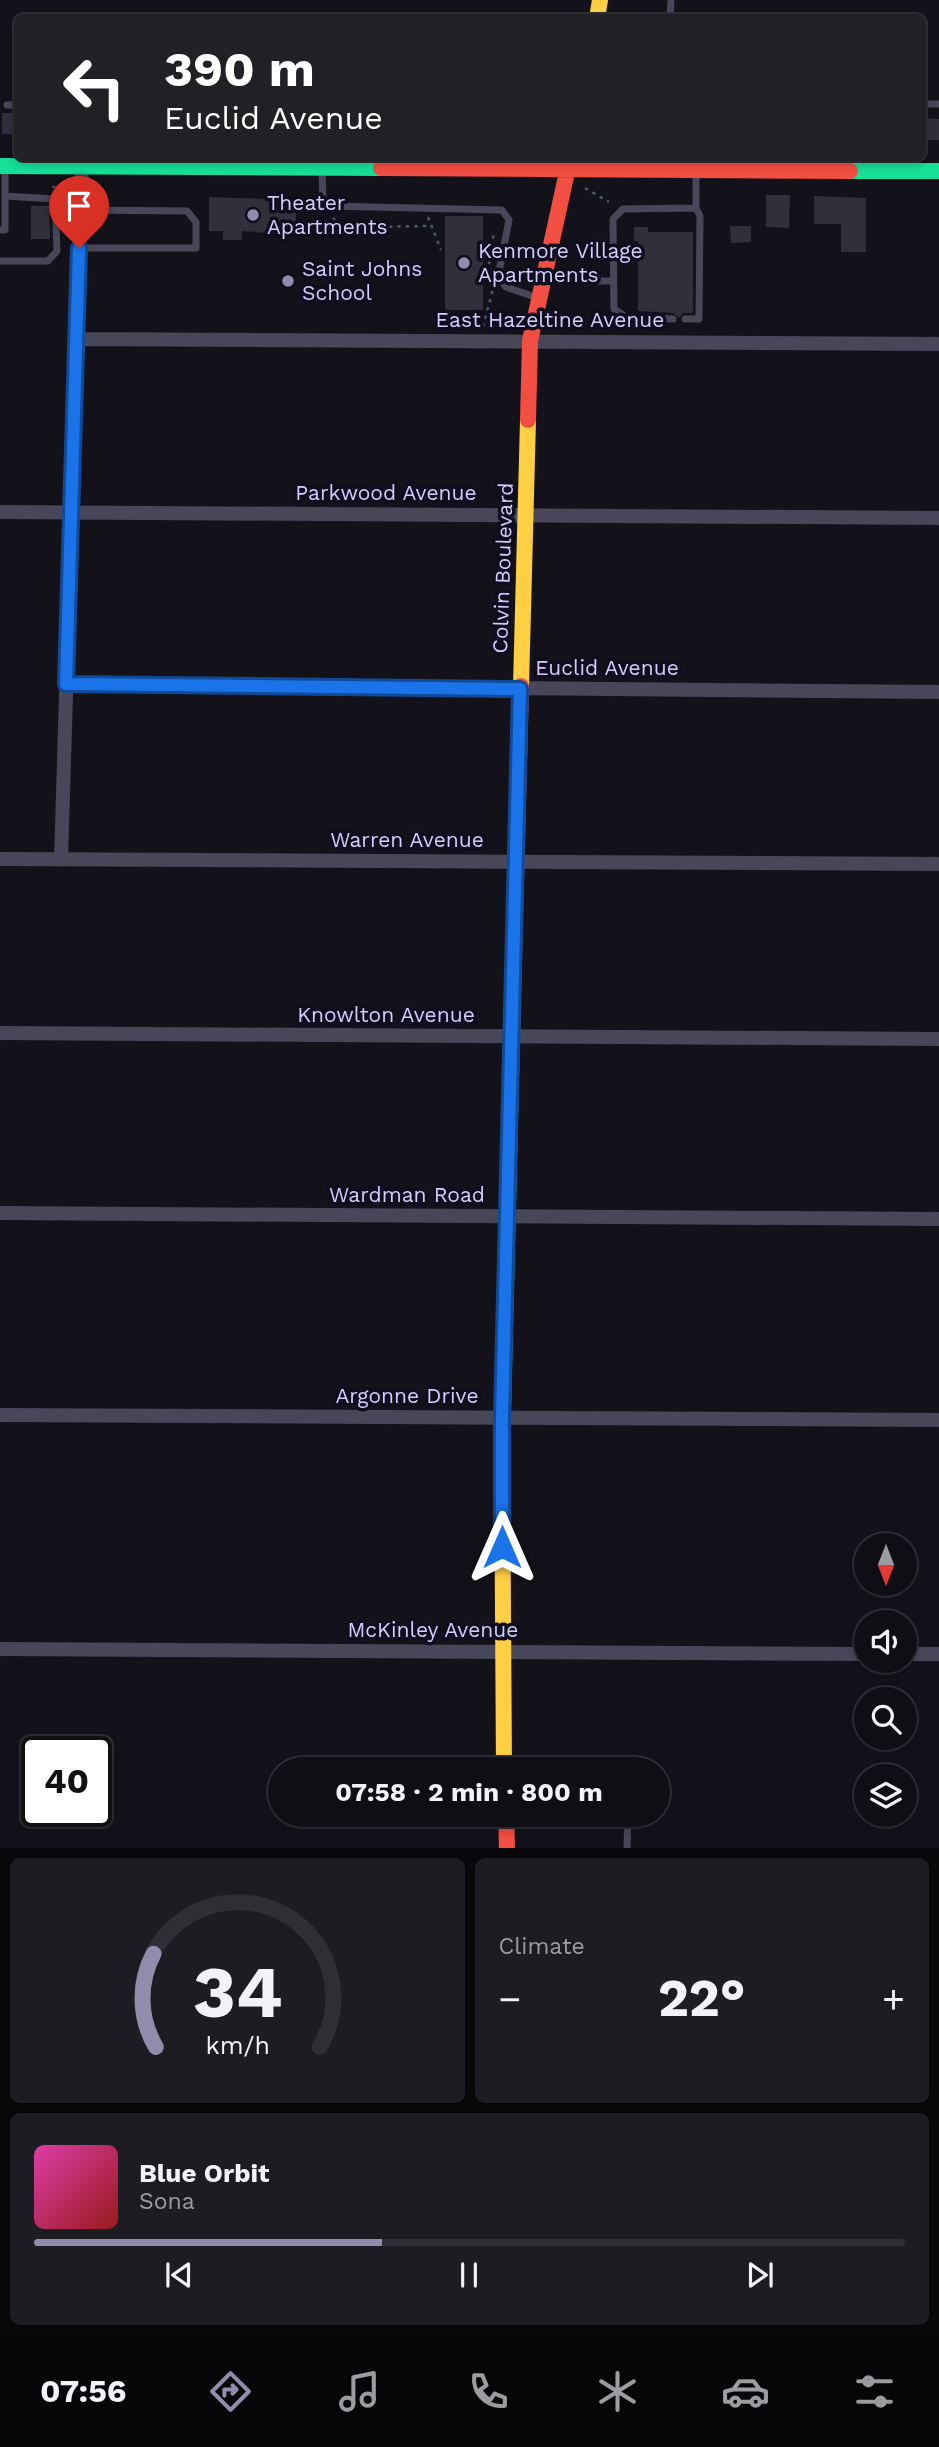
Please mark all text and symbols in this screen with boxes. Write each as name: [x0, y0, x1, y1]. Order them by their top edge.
text: 390 m: [164, 40, 315, 98]
icon: left: [49, 42, 140, 133]
text: Euclid Avenue: [164, 99, 383, 137]
pin: [49, 176, 109, 248]
icon: arrive: [60, 187, 98, 225]
place label: Theater Apartments: [267, 190, 388, 239]
marker: Theater Apartments: [245, 207, 261, 223]
place label: Kenmore Village Apartments: [478, 238, 643, 287]
marker: Kenmore Village Apartments: [456, 255, 472, 271]
place label: Saint Johns School: [302, 256, 422, 305]
marker: Saint Johns School: [280, 273, 296, 289]
street label: East Hazeltine Avenue: [436, 307, 664, 332]
street label: Parkwood Avenue: [295, 480, 477, 505]
street label: Colvin Boulevard: [487, 482, 518, 654]
street label: Euclid Avenue: [535, 655, 679, 680]
street label: Warren Avenue: [330, 827, 484, 852]
street label: Knowlton Avenue: [297, 1002, 475, 1027]
street label: Wardman Road: [329, 1182, 485, 1207]
street label: Argonne Drive: [335, 1383, 479, 1408]
position arrow: [465, 1510, 539, 1584]
north arrow: [854, 1533, 917, 1596]
map controls: [854, 1533, 917, 1827]
button: sound: [854, 1610, 917, 1673]
street label: McKinley Avenue: [348, 1617, 518, 1642]
button: search: [854, 1687, 917, 1750]
speed limit sign: 40: [21, 1736, 112, 1827]
button: layers: [854, 1764, 917, 1827]
text: 07:58 · 2 min · 800 m: [335, 1777, 603, 1807]
text: Climate: [499, 1933, 585, 1960]
text: 34: [192, 1949, 282, 2035]
text: 22°: [658, 1968, 746, 2029]
text: −: [499, 1977, 521, 2021]
text: +: [882, 1977, 905, 2021]
text: km/h: [205, 2030, 269, 2059]
text: Blue Orbit: [139, 2158, 269, 2188]
text: Sona: [139, 2188, 195, 2215]
icon: previous: [160, 2256, 198, 2294]
icon: pause: [450, 2256, 488, 2294]
icon: next: [741, 2256, 779, 2294]
icon: directions: [206, 2367, 255, 2416]
icon: music: [335, 2367, 384, 2416]
icon: phone: [464, 2367, 513, 2416]
icon: climate: [593, 2367, 642, 2416]
icon: car: [721, 2367, 770, 2416]
icon: filters: [850, 2367, 899, 2416]
text: 07:56: [40, 2372, 127, 2410]

